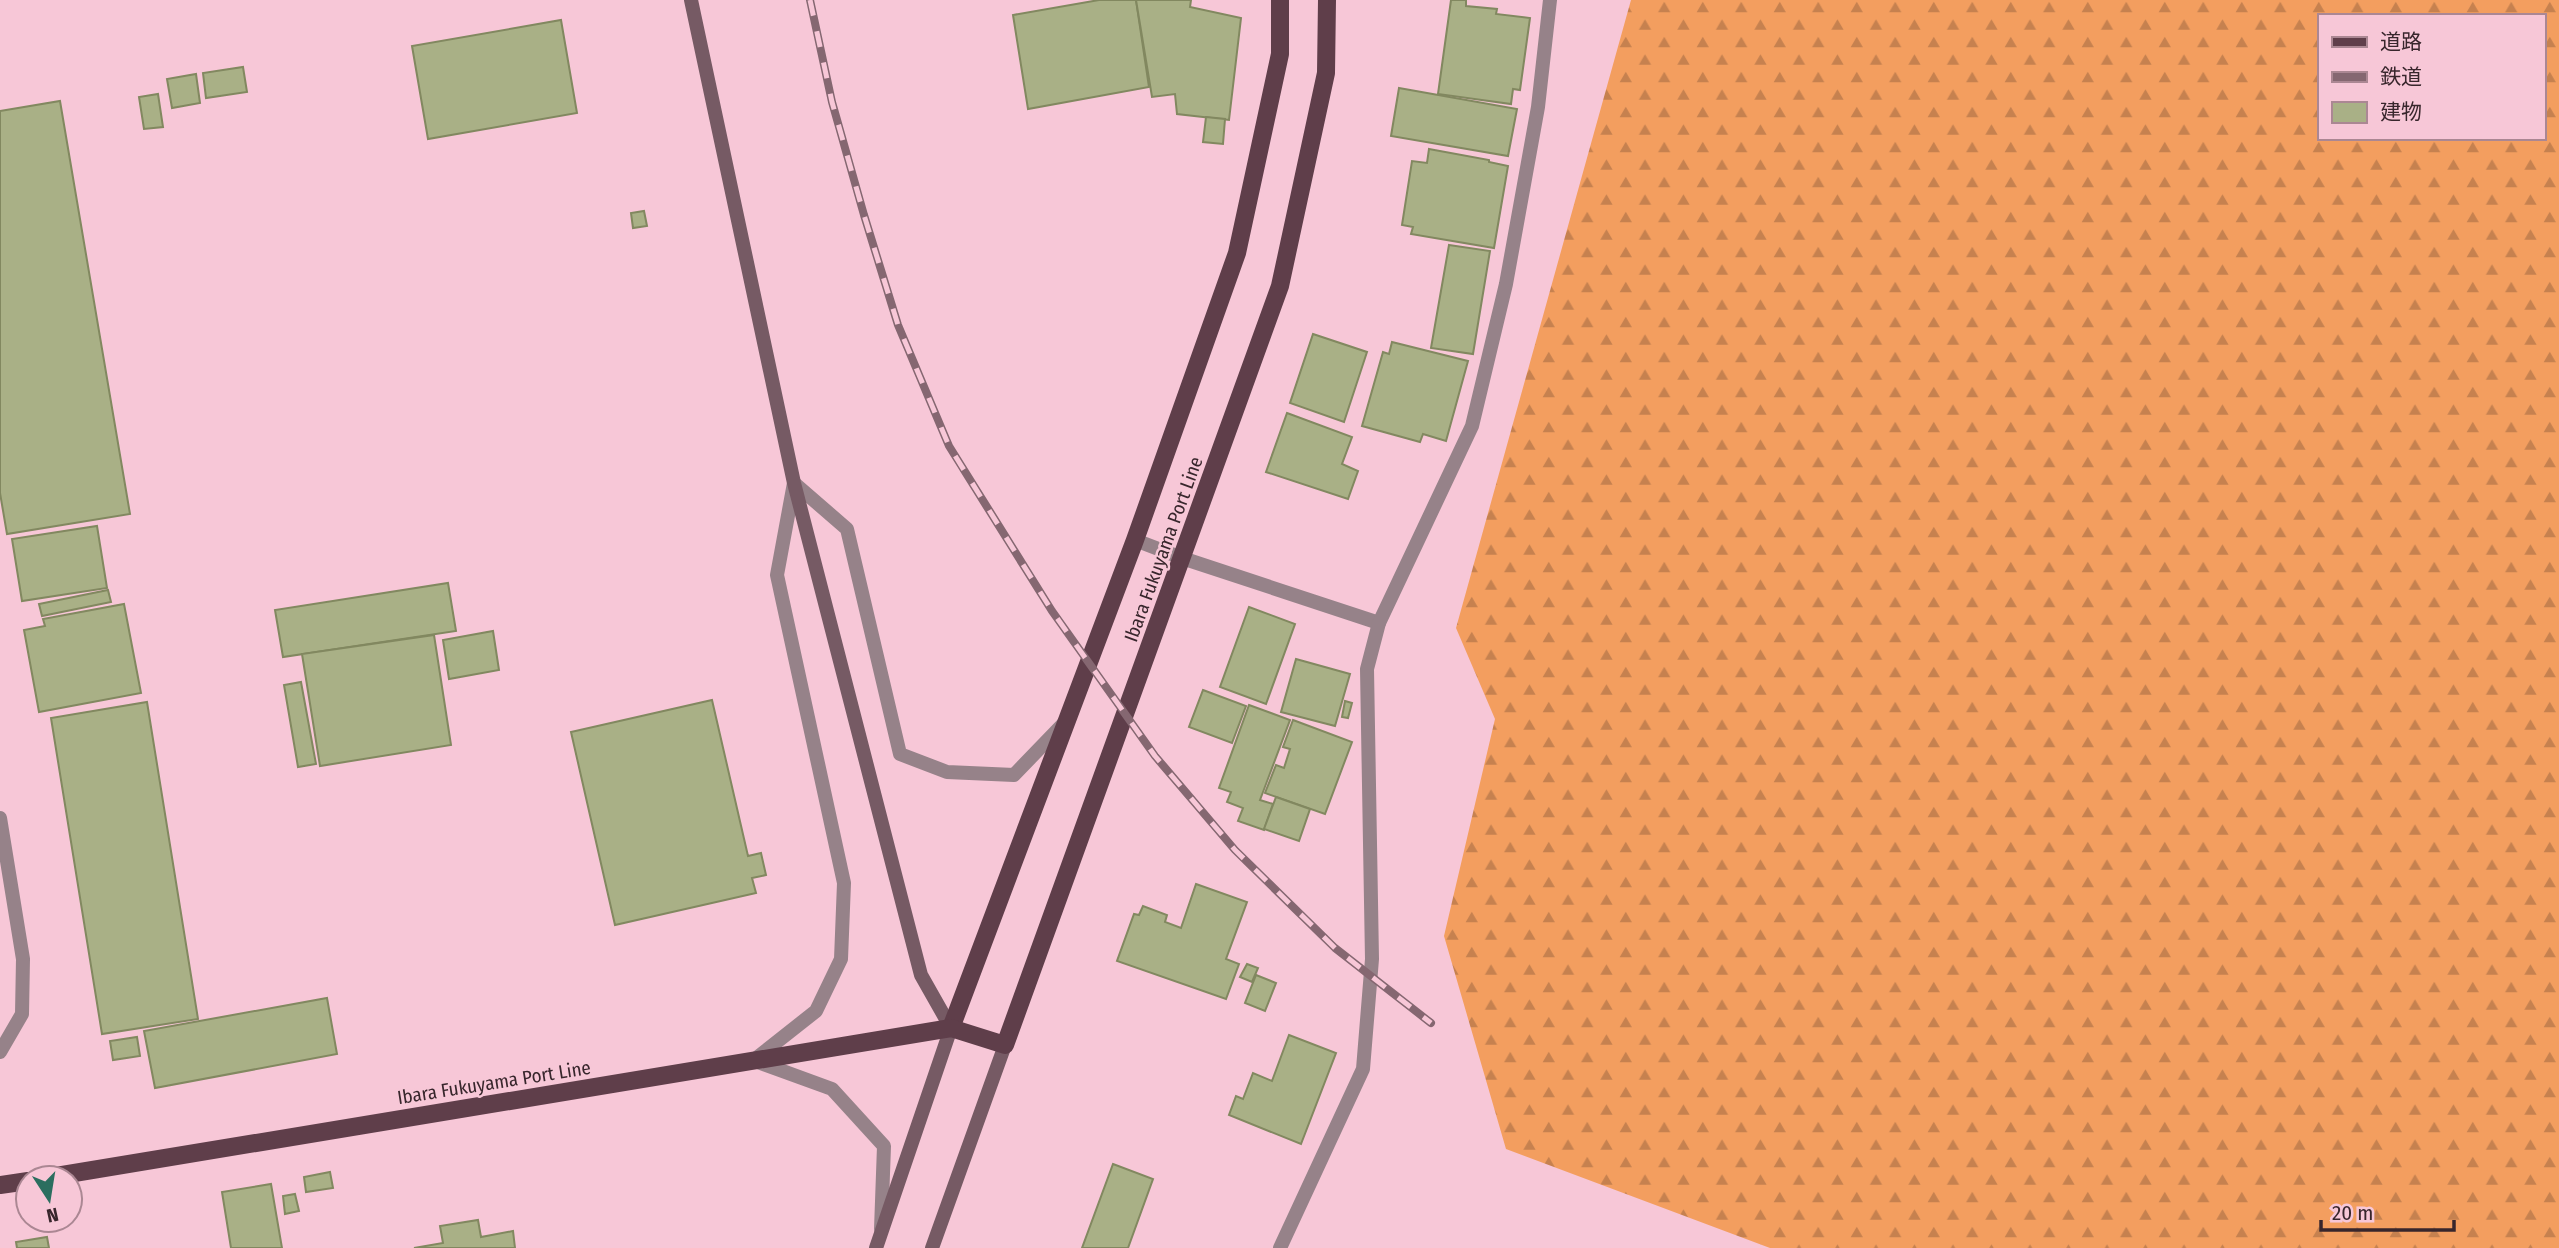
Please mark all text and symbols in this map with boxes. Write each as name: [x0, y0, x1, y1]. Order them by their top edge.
legend: [2318, 14, 2545, 140]
text: 道路: [2380, 29, 2422, 55]
text: 鉄道: [2380, 64, 2422, 90]
text: 建物: [2380, 99, 2422, 125]
street label: Ibara Fukuyama Port Line: [1119, 453, 1208, 645]
street label: Ibara Fukuyama Port Line: [396, 1056, 592, 1109]
north arrow: [14, 1164, 84, 1234]
scale bar: [2321, 1188, 2454, 1232]
text: 20 m: [2332, 1200, 2373, 1226]
text: N: [44, 1203, 60, 1228]

